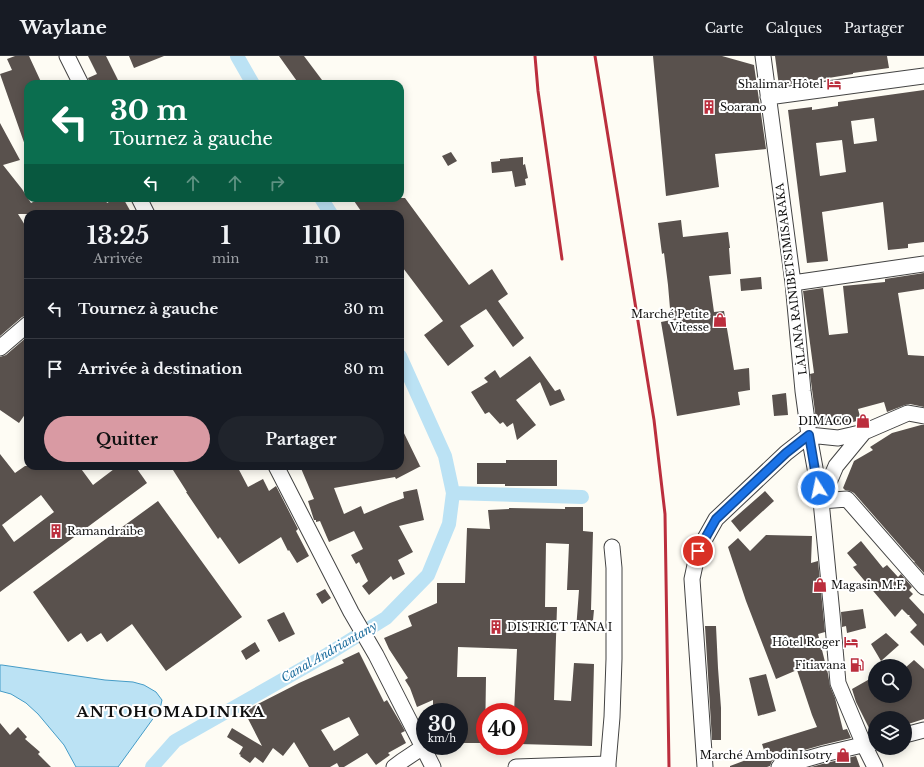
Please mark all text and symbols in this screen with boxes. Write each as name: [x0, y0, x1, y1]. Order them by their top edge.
text: Waylane: [20, 16, 107, 39]
text: Carte: [705, 19, 744, 37]
text: Calques: [766, 19, 822, 37]
text: Partager: [844, 19, 904, 37]
hotel icon: Shalimar Hôtel: [826, 76, 842, 92]
place label: Shalimar Hôtel: [738, 77, 823, 91]
text: 30 m: [110, 93, 187, 128]
icon: left: [44, 96, 96, 148]
building icon: Soarano: [701, 99, 717, 115]
place label: Soarano: [720, 100, 767, 114]
text: Tournez à gauche: [110, 128, 273, 150]
icon: left: [140, 172, 162, 194]
icon: ahead: [182, 172, 204, 194]
icon: ahead: [224, 172, 246, 194]
icon: right: [266, 172, 288, 194]
street label: LÀLANA RAINIBETSIMISARAKA: [772, 182, 810, 376]
text: 13:25: [87, 221, 149, 250]
text: 1: [220, 221, 231, 250]
text: 110: [302, 221, 341, 250]
text: Arrivée: [93, 250, 143, 267]
text: min: [212, 250, 239, 267]
text: m: [315, 250, 329, 267]
icon: left: [44, 298, 66, 320]
text: Tournez à gauche: [78, 299, 218, 318]
text: 30 m: [344, 299, 384, 318]
place label: Marché Petite Vitesse: [631, 307, 709, 334]
shop icon: Marché Petite Vitesse: [712, 312, 728, 328]
icon: arrive: [44, 358, 66, 380]
text: Arrivée à destination: [78, 359, 242, 378]
text: 80 m: [344, 359, 384, 378]
shop icon: DIMACO: [855, 413, 871, 429]
place label: DIMACO: [798, 414, 852, 428]
button: Quitter: [44, 416, 210, 462]
button: Partager: [218, 416, 384, 462]
position arrow: [797, 467, 839, 509]
building icon: Ramandraibe: [48, 523, 64, 539]
place label: Ramandraibe: [67, 524, 143, 538]
pin: [681, 534, 715, 568]
icon: arrive: [687, 540, 709, 562]
shop icon: Magasin M.F.: [812, 577, 828, 593]
place label: Magasin M.F.: [831, 578, 906, 592]
water label: Canal Andriantany: [278, 618, 380, 685]
building icon: DISTRICT TANA I: [488, 619, 504, 635]
place label: DISTRICT TANA I: [507, 620, 613, 634]
hotel icon: Hôtel Roger: [843, 634, 859, 650]
place label: Hôtel Roger: [772, 635, 841, 649]
fuel station icon: Fitiavana: [849, 657, 865, 673]
place label: Fitiavana: [795, 658, 847, 672]
map controls: [868, 659, 912, 755]
button: search: [868, 659, 912, 703]
district label: ANTOHOMADINIKA: [76, 702, 265, 721]
speed limit sign: 40: [476, 703, 528, 755]
button: layers: [868, 711, 912, 755]
text: 30: [428, 712, 456, 736]
text: km/h: [428, 732, 456, 745]
shop icon: Marché AmbodinIsotry: [835, 747, 851, 763]
place label: Marché AmbodinIsotry: [700, 748, 832, 762]

